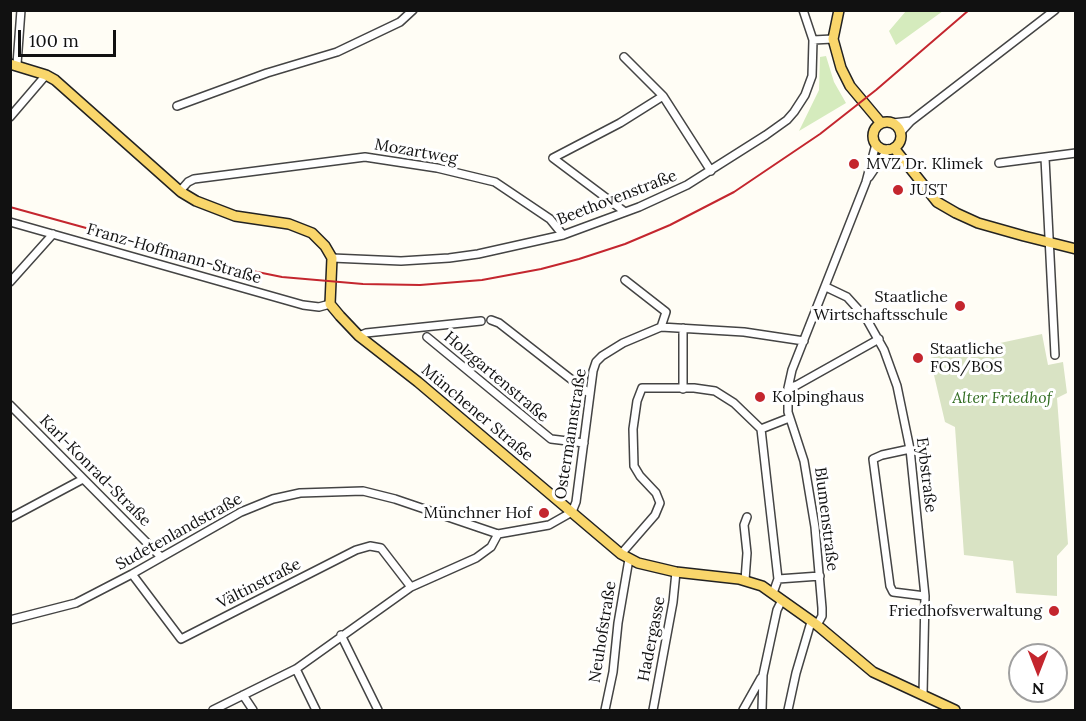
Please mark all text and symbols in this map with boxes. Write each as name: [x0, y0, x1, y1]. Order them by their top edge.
scale bar: [21, 18, 118, 56]
text: 100 m: [29, 29, 79, 52]
street label: Mozartweg: [373, 135, 459, 169]
place label: MVZ Dr. Klimek: [866, 154, 983, 174]
marker: MVZ Dr. Klimek: [847, 157, 861, 171]
street label: Beethovenstraße: [554, 166, 680, 230]
place label: JUST: [910, 180, 947, 200]
marker: JUST: [891, 183, 905, 197]
street label: Franz-Hoffmann-Straße: [84, 220, 264, 288]
place label: Staatliche Wirtschaftsschule: [814, 287, 948, 325]
marker: Staatliche Wirtschaftsschule: [953, 299, 967, 313]
street label: Holzgartenstraße: [440, 328, 552, 426]
place label: Staatliche FOS/BOS: [930, 339, 1003, 377]
marker: Staatliche FOS/BOS: [911, 351, 925, 365]
street label: Münchener Straße: [417, 361, 537, 465]
street label: Ostermannstraße: [551, 367, 591, 501]
place label: Kolpinghaus: [772, 387, 864, 407]
park label: Alter Friedhof: [952, 388, 1052, 408]
marker: Kolpinghaus: [753, 390, 767, 404]
street label: Karl-Konrad-Straße: [35, 411, 155, 531]
street label: Eybstraße: [912, 436, 940, 514]
street label: Blumenstraße: [810, 466, 842, 572]
street label: Sudetenlandstraße: [113, 489, 245, 575]
place label: Münchner Hof: [424, 503, 532, 523]
marker: Münchner Hof: [537, 506, 551, 520]
street label: Vältinstraße: [214, 555, 304, 613]
street label: Neuhofstraße: [585, 580, 621, 684]
street label: Hadergasse: [634, 595, 670, 683]
place label: Friedhofsverwaltung: [889, 601, 1042, 621]
marker: Friedhofsverwaltung: [1047, 604, 1061, 618]
north arrow: [1008, 643, 1068, 703]
text: N: [1032, 679, 1044, 699]

